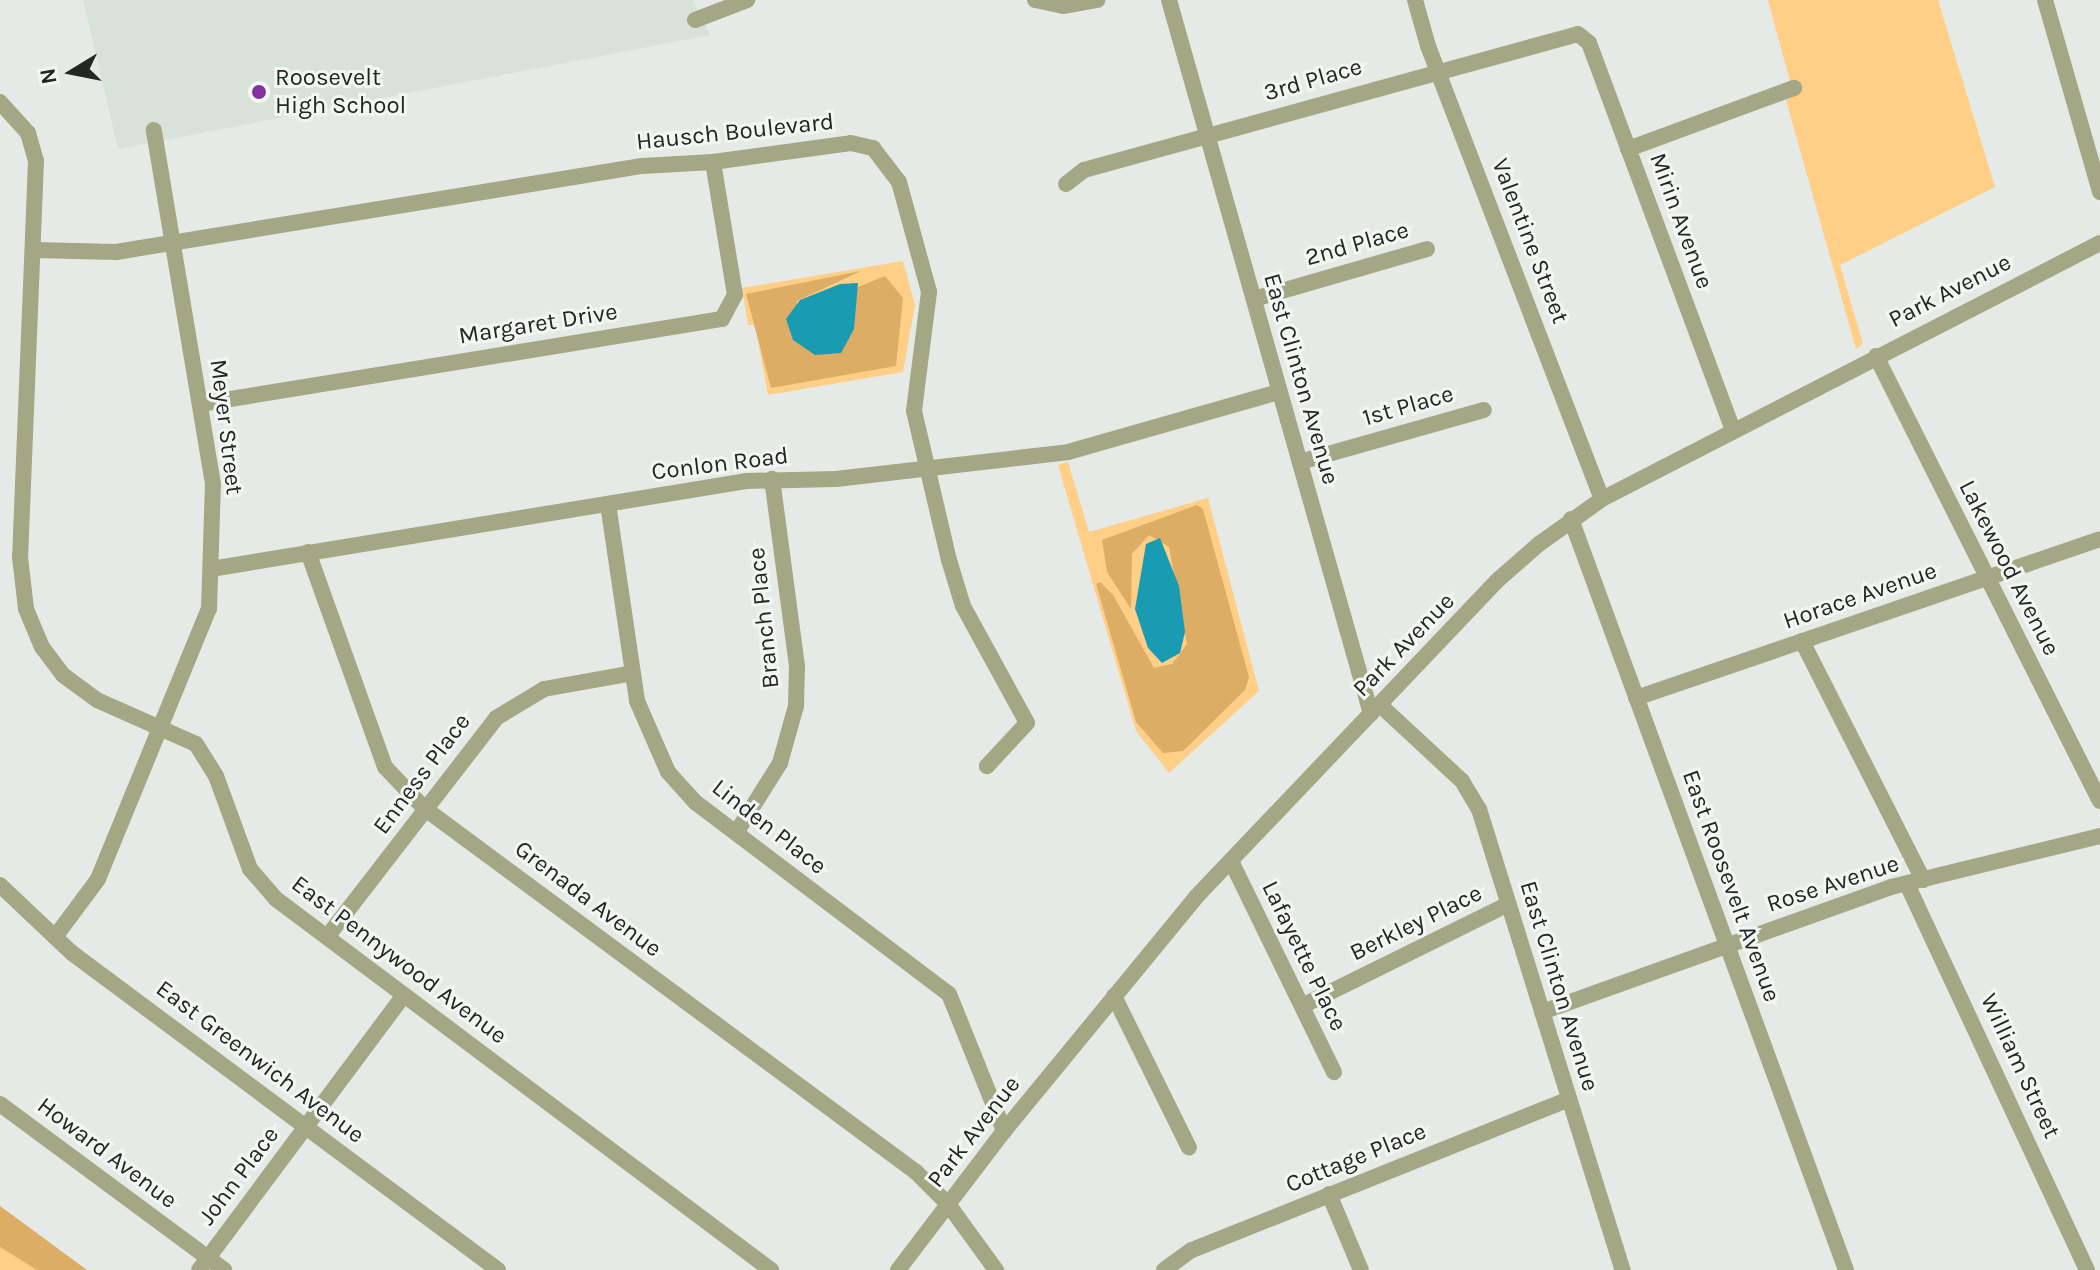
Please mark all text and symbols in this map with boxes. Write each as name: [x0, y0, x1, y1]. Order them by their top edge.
north arrow: [32, 32, 112, 112]
street label: 3rd Place: [1261, 52, 1365, 108]
place label: Roosevelt High School: [275, 64, 406, 120]
text: N: [34, 66, 63, 86]
marker: Roosevelt High School: [250, 83, 268, 101]
street label: Hausch Boulevard: [635, 107, 835, 157]
street label: Mirin Avenue: [1643, 149, 1719, 293]
street label: Valentine Street: [1485, 155, 1575, 327]
street label: 2nd Place: [1302, 216, 1412, 272]
street label: Park Avenue: [1884, 248, 2016, 334]
street label: East Clinton Avenue: [1257, 270, 1345, 488]
street label: Margaret Drive: [457, 297, 619, 351]
street label: Meyer Street: [203, 358, 249, 496]
street label: 1st Place: [1359, 379, 1457, 433]
street label: Conlon Road: [650, 441, 790, 487]
street label: Lakewood Avenue: [1952, 476, 2066, 660]
street label: Branch Place: [742, 546, 786, 690]
street label: Horace Avenue: [1779, 556, 1941, 636]
street label: Park Avenue: [1347, 587, 1461, 703]
street label: Enness Place: [367, 708, 477, 840]
street label: East Roosevelt Avenue: [1676, 766, 1786, 1006]
street label: Linden Place: [706, 773, 832, 881]
street label: Grenada Avenue: [509, 834, 667, 964]
street label: Rose Avenue: [1763, 849, 1903, 919]
street label: East Pennywood Avenue: [286, 870, 512, 1050]
street label: Lafayette Place: [1255, 876, 1353, 1036]
street label: East Clinton Avenue: [1513, 877, 1605, 1095]
street label: Berkley Place: [1345, 879, 1487, 967]
street label: East Greenwich Avenue: [150, 974, 370, 1150]
street label: William Street: [1974, 989, 2066, 1143]
street label: Park Avenue: [922, 1071, 1026, 1193]
street label: Howard Avenue: [32, 1091, 182, 1215]
street label: Cottage Place: [1282, 1117, 1430, 1199]
street label: John Place: [193, 1121, 285, 1231]

